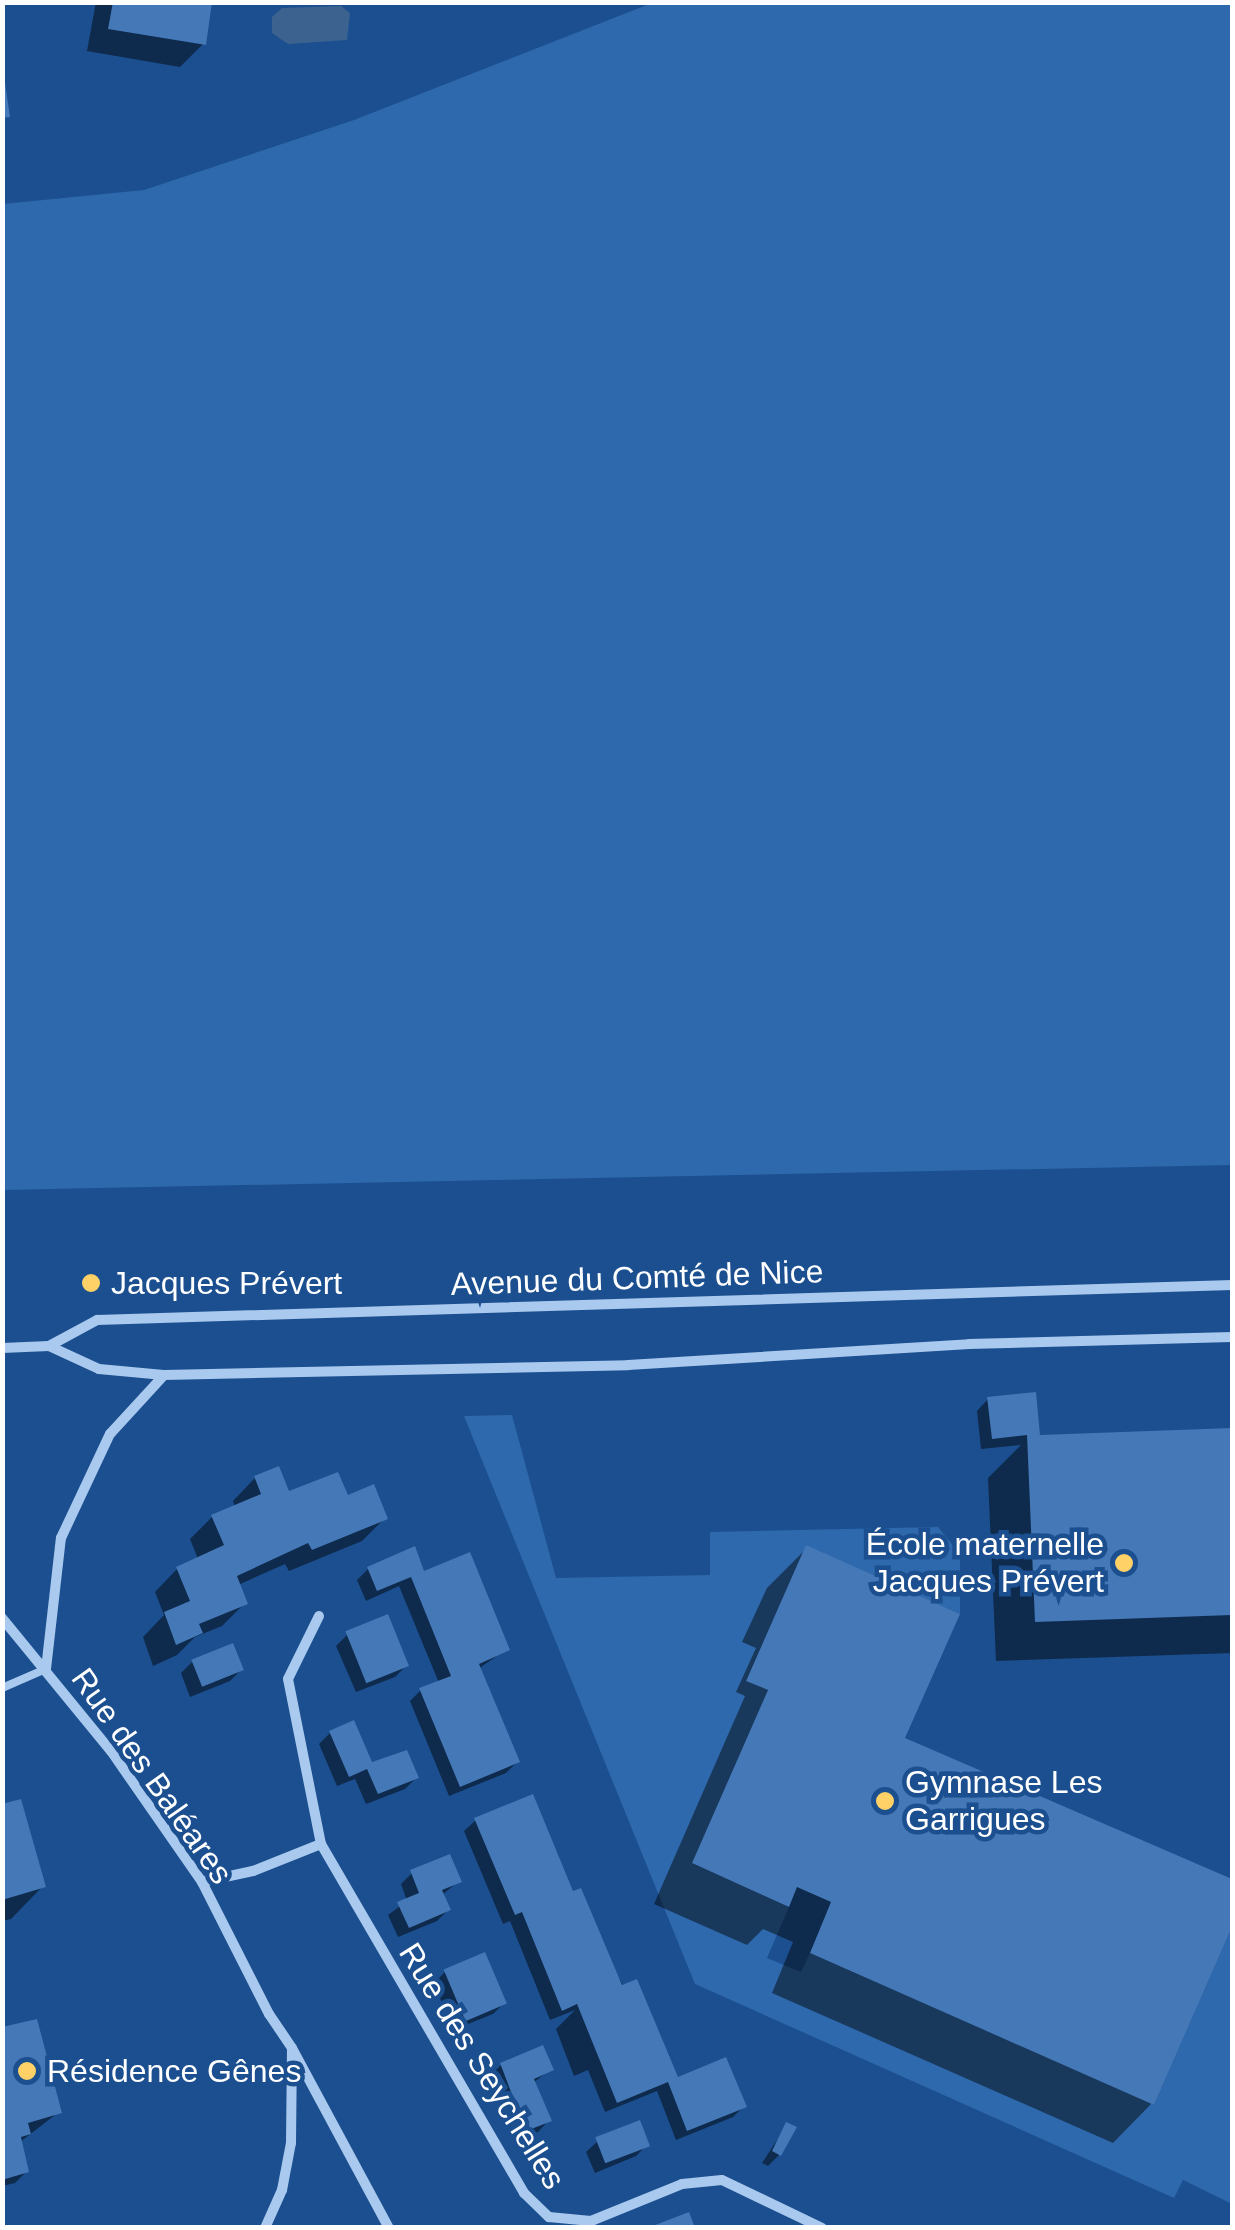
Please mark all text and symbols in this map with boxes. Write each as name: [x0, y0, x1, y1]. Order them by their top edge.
street label: Avenue du Comté de Nice: [450, 1252, 824, 1304]
place label: Jacques Prévert: [111, 1264, 342, 1302]
marker: Jacques Prévert: [80, 1272, 102, 1294]
place label: École maternelle Jacques Prévert: [866, 1526, 1104, 1601]
marker: École maternelle Jacques Prévert: [1113, 1552, 1135, 1574]
street label: Rue des Baléares: [63, 1661, 241, 1891]
place label: Gymnase Les Garrigues: [905, 1764, 1102, 1839]
marker: Gymnase Les Garrigues: [874, 1790, 896, 1812]
street label: Rue des Seychelles: [391, 1936, 573, 2196]
place label: Résidence Gênes: [47, 2052, 301, 2090]
marker: Résidence Gênes: [16, 2060, 38, 2082]

